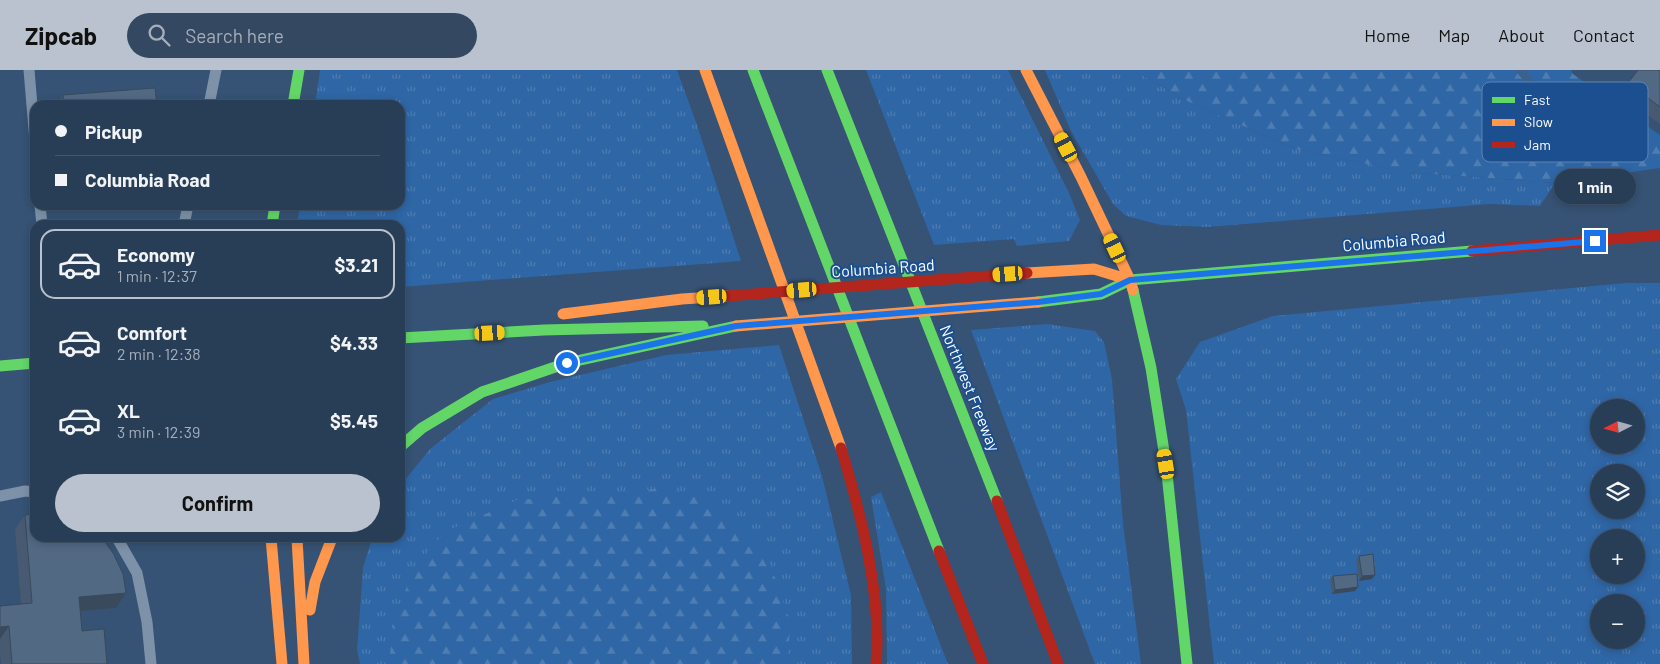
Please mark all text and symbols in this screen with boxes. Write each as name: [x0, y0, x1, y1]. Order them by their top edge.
search box: [127, 13, 477, 58]
text: Zipcab: [25, 21, 97, 50]
icon: search: [145, 21, 173, 49]
text: Search here: [185, 24, 284, 47]
text: Home: [1364, 24, 1410, 46]
text: Map: [1438, 24, 1470, 46]
text: About: [1498, 24, 1545, 46]
text: Contact: [1573, 24, 1635, 46]
legend: [1482, 82, 1648, 162]
text: Fast: [1524, 91, 1550, 108]
text: Slow: [1524, 113, 1553, 130]
text: Pickup: [85, 120, 143, 143]
car: [1052, 130, 1079, 164]
text: Jam: [1524, 136, 1551, 153]
text: Columbia Road: [85, 168, 210, 191]
callout: 1 min: [1554, 169, 1636, 204]
text: 1 min: [1577, 177, 1613, 196]
street label: Columbia Road: [1342, 227, 1446, 254]
route end: [1584, 230, 1606, 252]
car: [1101, 231, 1128, 265]
icon: car: [57, 242, 102, 287]
text: Economy: [117, 243, 195, 266]
text: $3.21: [334, 253, 378, 276]
street label: Columbia Road: [831, 254, 935, 281]
car: [992, 265, 1023, 283]
text: 1 min · 12:37: [117, 266, 197, 285]
car: [786, 281, 817, 299]
car: [696, 288, 727, 306]
icon: car: [57, 320, 102, 365]
text: Comfort: [117, 321, 187, 344]
street label: Northwest Freeway: [936, 322, 1005, 454]
car: [474, 325, 505, 341]
text: $4.33: [330, 331, 378, 354]
text: 2 min · 12:38: [117, 344, 201, 363]
route start: [556, 352, 578, 374]
icon: car: [57, 398, 102, 443]
text: XL: [117, 399, 140, 422]
north arrow: [1590, 399, 1645, 454]
map controls: [1590, 399, 1645, 649]
text: $5.45: [330, 409, 378, 432]
text: 3 min · 12:39: [117, 422, 200, 441]
car: [1156, 448, 1175, 480]
button: layers: [1590, 464, 1645, 519]
button: Confirm: [55, 474, 380, 532]
button: +: [1590, 529, 1645, 584]
button: −: [1590, 594, 1645, 649]

